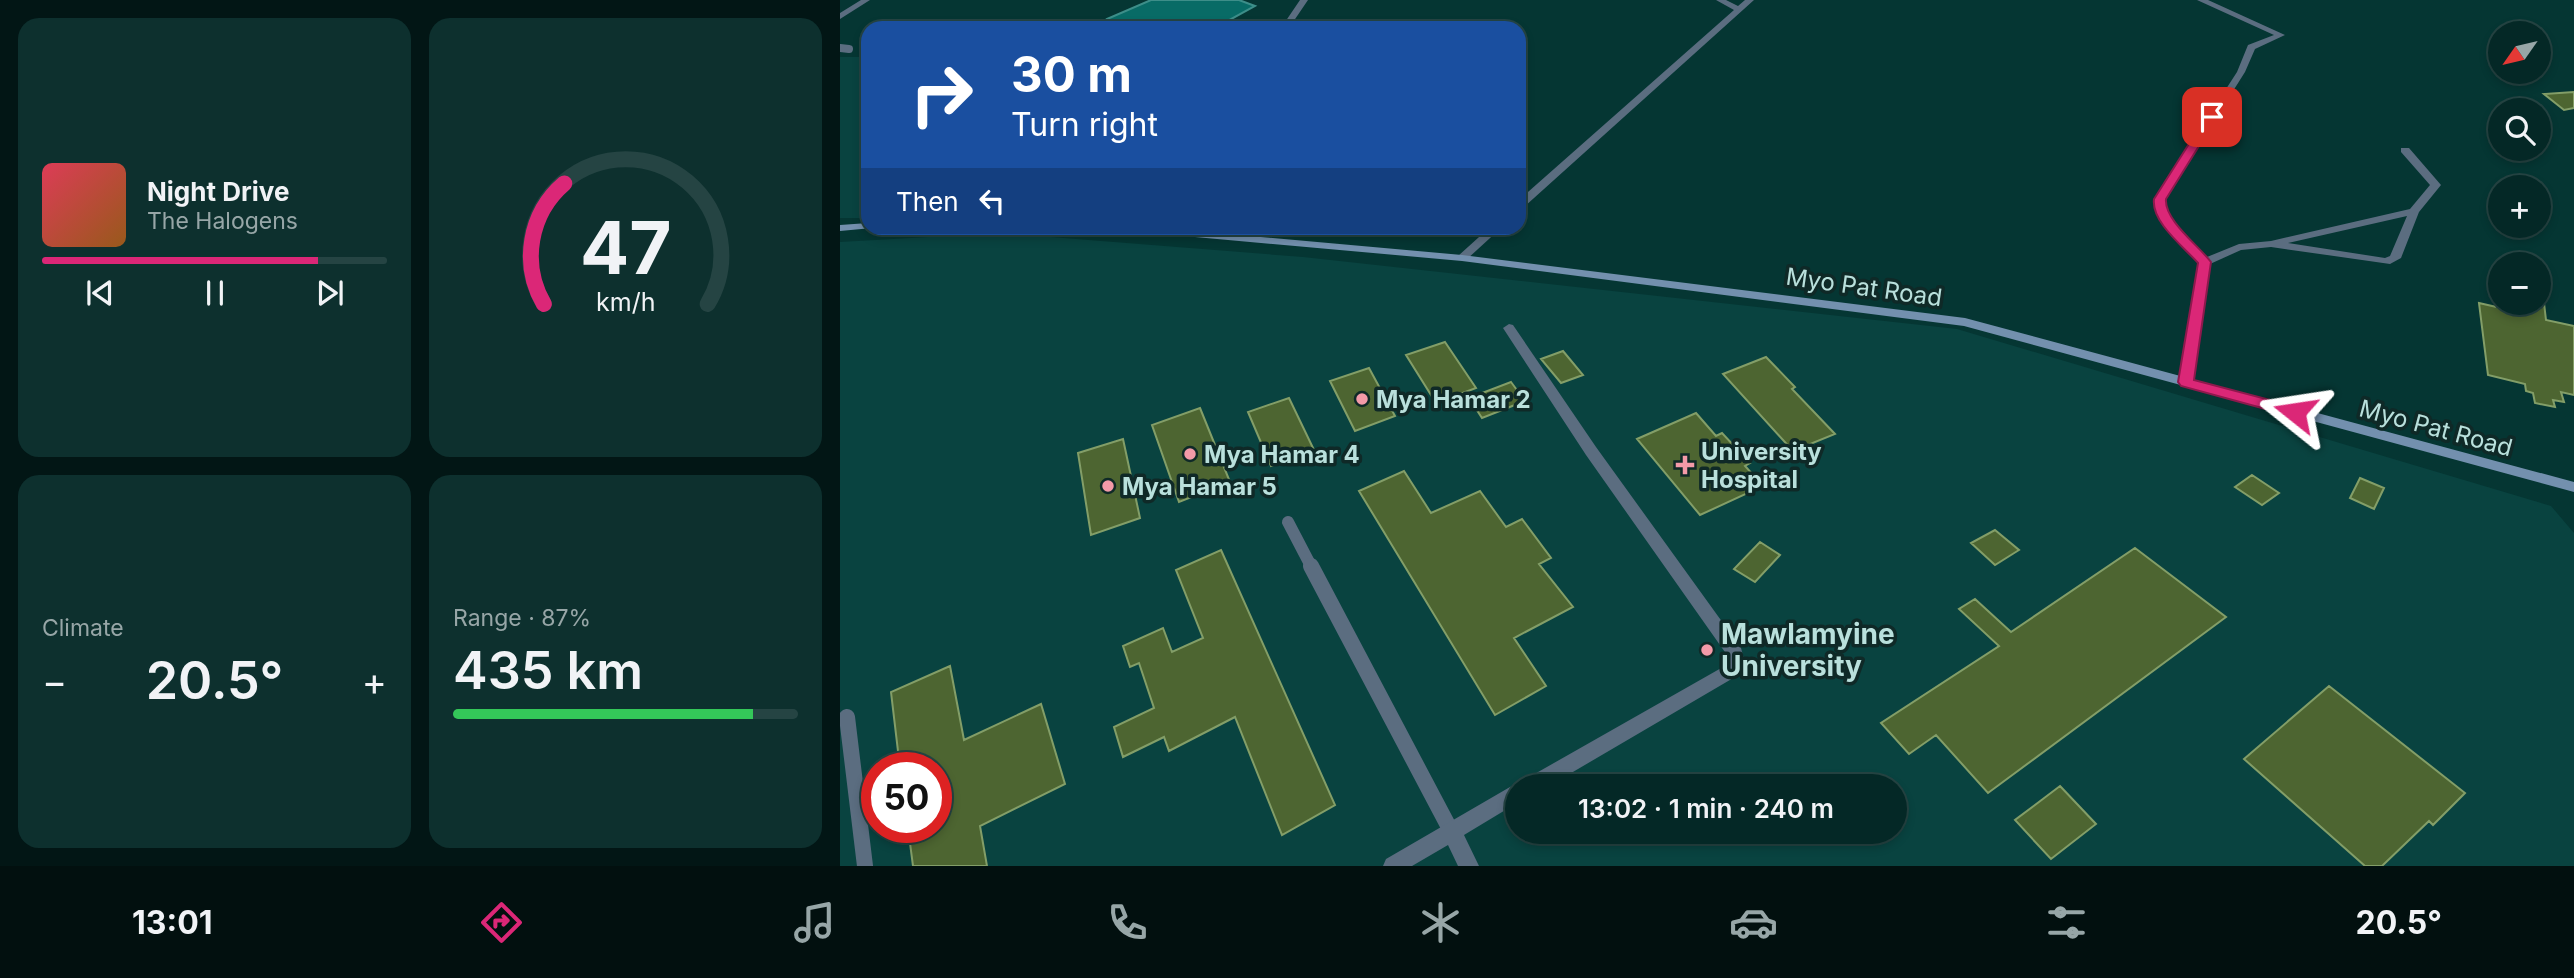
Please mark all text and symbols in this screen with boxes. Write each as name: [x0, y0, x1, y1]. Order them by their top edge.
north arrow: [2488, 21, 2552, 84]
map controls: [2488, 21, 2551, 315]
text: 30 m: [1011, 45, 1132, 104]
icon: right: [896, 49, 987, 140]
pin: [2182, 87, 2242, 147]
icon: arrive: [2193, 98, 2231, 136]
button: search: [2488, 98, 2551, 161]
text: Turn right: [1011, 105, 1158, 144]
button: +: [2488, 175, 2551, 238]
text: Night Drive: [147, 176, 289, 207]
icon: left: [973, 182, 1011, 220]
text: Then: [896, 186, 959, 217]
text: 47: [580, 203, 671, 292]
text: The Halogens: [147, 207, 298, 235]
button: −: [2488, 252, 2551, 315]
street label: Myo Pat Road: [1784, 262, 1944, 312]
icon: previous: [81, 274, 119, 312]
icon: pause: [196, 274, 234, 312]
icon: next: [311, 274, 349, 312]
text: km/h: [596, 287, 655, 317]
position arrow: [2258, 375, 2332, 449]
place label: Mya Hamar 2: [1376, 385, 1531, 414]
marker: Mya Hamar 2: [1354, 391, 1370, 407]
street label: Myo Pat Road: [2356, 394, 2516, 462]
place label: University Hospital: [1701, 437, 1822, 494]
place label: Mya Hamar 4: [1204, 440, 1360, 469]
marker: Mya Hamar 4: [1182, 446, 1198, 462]
marker: University Hospital: [1675, 455, 1695, 475]
place label: Mya Hamar 5: [1122, 472, 1277, 501]
marker: Mya Hamar 5: [1100, 478, 1116, 494]
text: Range · 87%: [453, 604, 591, 632]
text: Climate: [42, 614, 124, 642]
place label: Mawlamyine University: [1721, 617, 1895, 683]
text: 435 km: [453, 639, 643, 702]
marker: Mawlamyine University: [1699, 642, 1715, 658]
text: 20.5°: [146, 649, 283, 712]
text: −: [42, 658, 67, 704]
text: +: [362, 658, 387, 704]
speed limit sign: 50: [861, 752, 952, 843]
text: 13:02 · 1 min · 240 m: [1578, 793, 1834, 824]
icon: directions: [477, 898, 526, 947]
icon: music: [790, 898, 839, 947]
icon: phone: [1103, 898, 1152, 947]
icon: climate: [1416, 898, 1465, 947]
icon: car: [1729, 898, 1778, 947]
icon: filters: [2042, 898, 2091, 947]
text: 13:01: [132, 903, 213, 942]
text: 20.5°: [2356, 903, 2442, 942]

